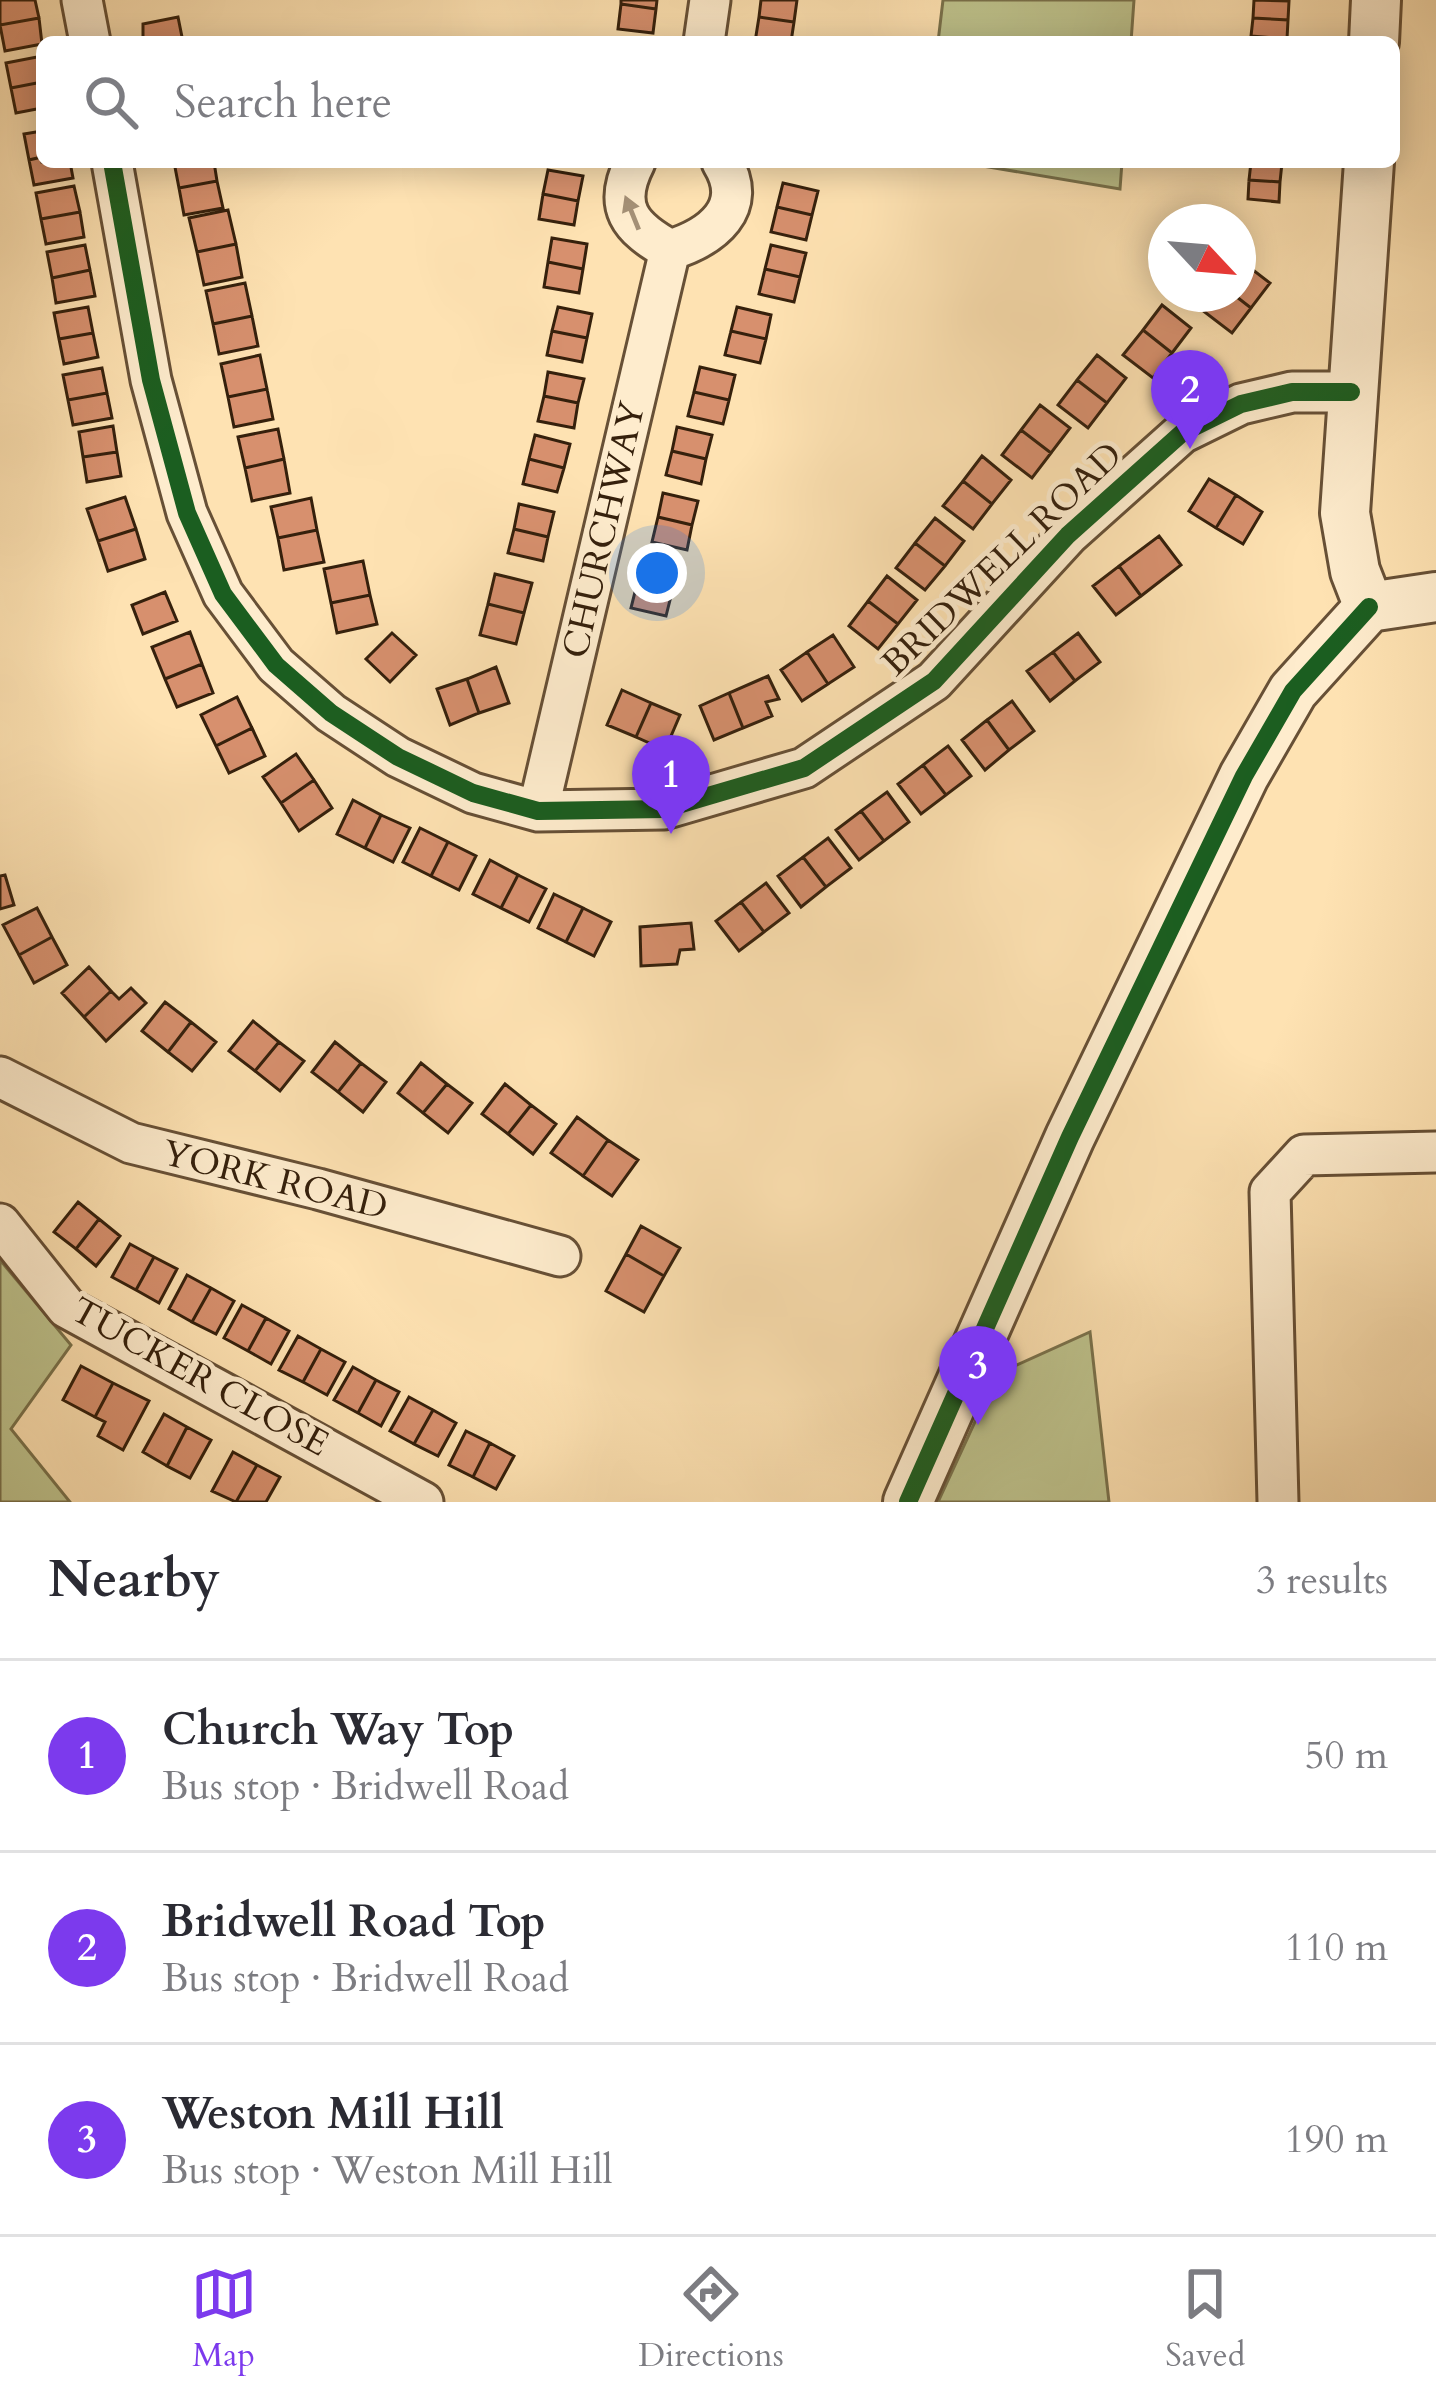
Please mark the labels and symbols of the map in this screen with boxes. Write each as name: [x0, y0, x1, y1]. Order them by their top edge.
one-way arrow: [622, 195, 641, 231]
north arrow: [1148, 204, 1256, 312]
pin: 2: [1151, 350, 1229, 449]
street label: CHURCHWAY: [551, 397, 657, 663]
street label: BRIDWELL ROAD: [871, 431, 1133, 687]
your location: [627, 543, 687, 603]
pin: 1: [632, 735, 710, 834]
street label: YORK ROAD: [157, 1128, 393, 1232]
street label: TUCKER CLOSE: [62, 1286, 338, 1468]
pin: 3: [939, 1326, 1017, 1425]

